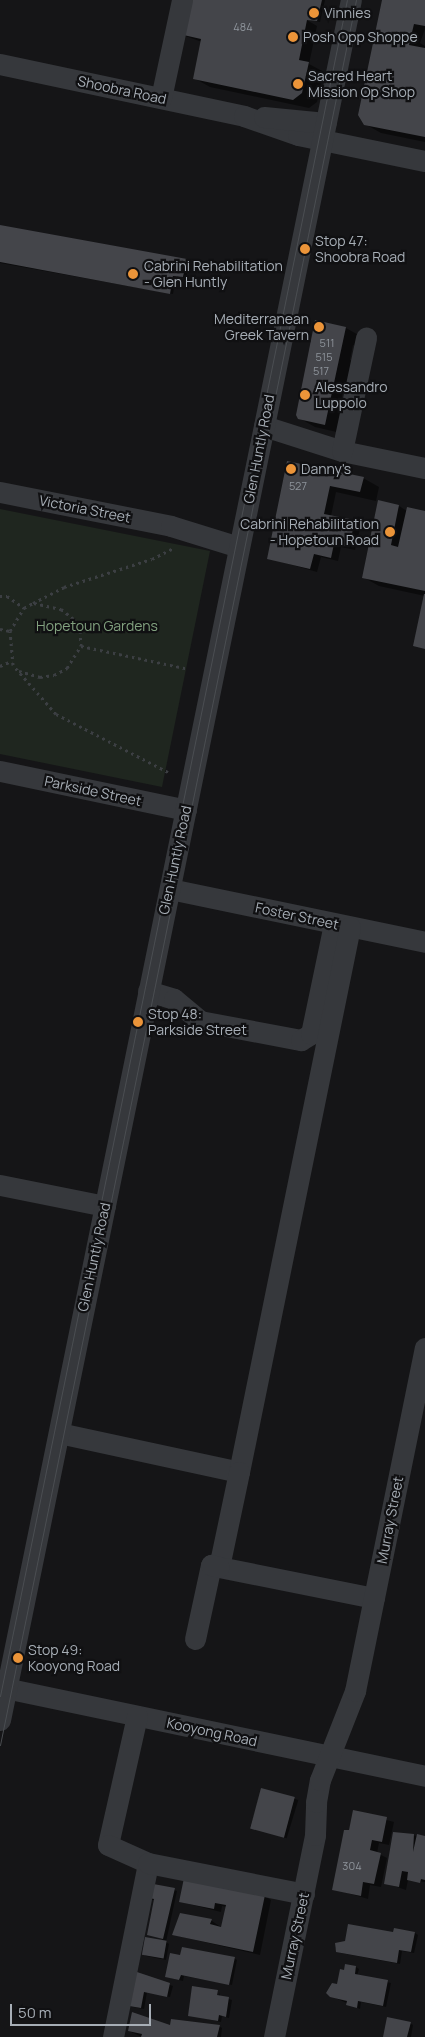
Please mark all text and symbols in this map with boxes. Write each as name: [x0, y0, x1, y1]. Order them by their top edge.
place label: Vinnies: [324, 5, 371, 21]
marker: Vinnies: [308, 7, 320, 19]
house number: 484: [233, 20, 253, 34]
place label: Posh Opp Shoppe: [303, 29, 418, 45]
marker: Posh Opp Shoppe: [287, 31, 299, 43]
place label: Sacred Heart Mission Op Shop: [308, 68, 415, 100]
street label: Shoobra Road: [76, 72, 168, 108]
marker: Sacred Heart Mission Op Shop: [292, 78, 304, 90]
place label: Stop 47: Shoobra Road: [315, 233, 405, 266]
marker: Stop 47: Shoobra Road: [299, 243, 311, 255]
place label: Cabrini Rehabilitation - Glen Huntly: [144, 258, 283, 290]
marker: Cabrini Rehabilitation - Glen Huntly: [126, 267, 140, 281]
place label: Mediterranean Greek Tavern: [214, 311, 309, 344]
marker: Mediterranean Greek Tavern: [313, 321, 325, 333]
house number: 511: [320, 336, 334, 350]
house number: 515: [316, 350, 332, 364]
house number: 517: [313, 364, 329, 378]
place label: Alessandro Luppolo: [315, 379, 388, 412]
marker: Alessandro Luppolo: [299, 389, 311, 401]
street label: Glen Huntly Road: [240, 393, 278, 505]
place label: Danny's: [301, 461, 351, 477]
marker: Danny's: [285, 463, 297, 475]
house number: 527: [289, 479, 307, 493]
street label: Victoria Street: [38, 492, 132, 526]
place label: Cabrini Rehabilitation - Hopetoun Road: [240, 516, 379, 548]
marker: Cabrini Rehabilitation - Hopetoun Road: [383, 525, 397, 539]
park label: Hopetoun Gardens: [36, 618, 158, 634]
street label: Parkside Street: [43, 773, 143, 809]
street label: Glen Huntly Road: [155, 804, 195, 916]
street label: Foster Street: [254, 899, 340, 933]
place label: Stop 48: Parkside Street: [148, 1006, 247, 1038]
marker: Stop 48: Parkside Street: [132, 1016, 144, 1028]
street label: Glen Huntly Road: [74, 1201, 114, 1313]
street label: Murray Street: [373, 1475, 407, 1565]
place label: Stop 49: Kooyong Road: [28, 1642, 120, 1674]
marker: Stop 49: Kooyong Road: [12, 1652, 24, 1664]
street label: Kooyong Road: [165, 1714, 259, 1750]
house number: 304: [342, 1859, 362, 1873]
street label: Murray Street: [278, 1891, 312, 1981]
scale bar: [12, 1994, 154, 2026]
text: 50 m: [18, 2002, 52, 2023]

